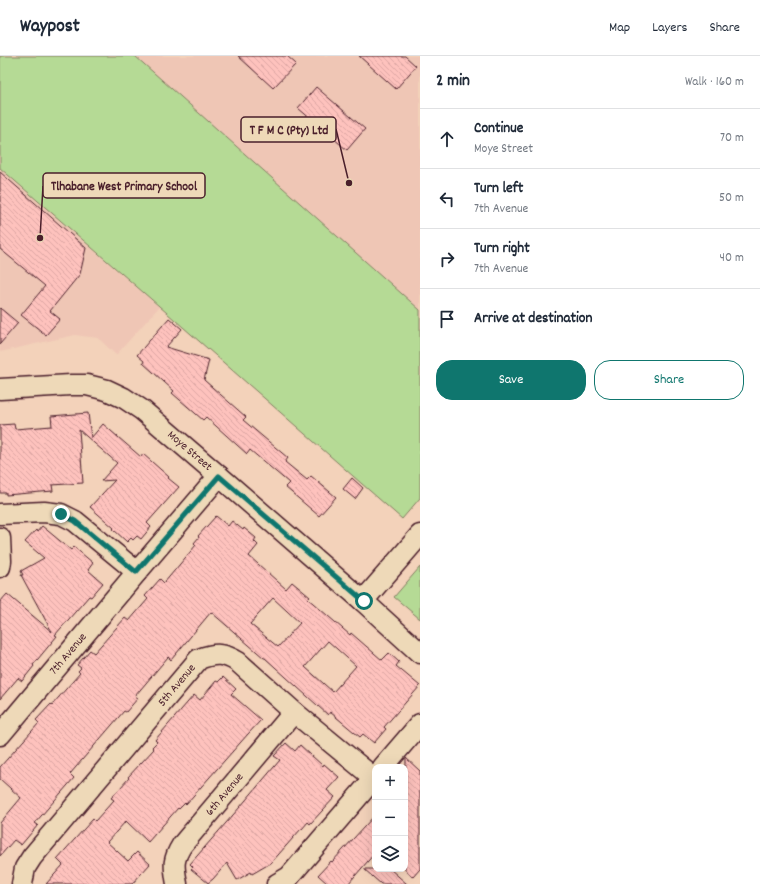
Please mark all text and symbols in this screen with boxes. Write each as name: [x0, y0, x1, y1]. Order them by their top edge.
text: Waypost: [20, 14, 80, 41]
text: Map: [609, 18, 630, 38]
text: Layers: [652, 18, 687, 38]
text: Share: [709, 18, 740, 38]
text: 2 min: [436, 70, 470, 94]
text: Walk · 160 m: [685, 73, 744, 92]
callout: T F M C (Pty) Ltd: [241, 117, 336, 142]
text: Continue: [474, 118, 523, 140]
text: T F M C (Pty) Ltd: [250, 122, 328, 141]
icon: ahead: [436, 128, 458, 150]
text: 70 m: [720, 129, 744, 148]
text: Moye Street: [474, 140, 533, 159]
callout: Tlhabane West Primary School: [43, 173, 205, 198]
text: Tlhabane West Primary School: [51, 178, 198, 197]
text: Turn left: [474, 178, 523, 200]
icon: left: [436, 188, 458, 210]
text: 50 m: [719, 189, 744, 208]
text: 7th Avenue: [474, 200, 528, 219]
text: Turn right: [474, 238, 530, 260]
icon: right: [436, 248, 458, 270]
text: 40 m: [720, 249, 744, 268]
text: 7th Avenue: [474, 260, 528, 279]
icon: arrive: [436, 308, 458, 330]
text: Arrive at destination: [474, 308, 592, 330]
button: Save: [436, 360, 586, 400]
button: Share: [594, 360, 744, 400]
street label: Moye Street: [164, 427, 216, 475]
route end: [52, 505, 70, 523]
route start: [355, 592, 373, 610]
street label: 7th Avenue: [46, 629, 91, 679]
street label: 5th Avenue: [154, 660, 200, 710]
map controls: [372, 764, 408, 872]
button: +: [372, 764, 408, 800]
street label: 6th Avenue: [202, 769, 248, 819]
button: −: [372, 800, 408, 836]
button: layers: [372, 836, 408, 872]

